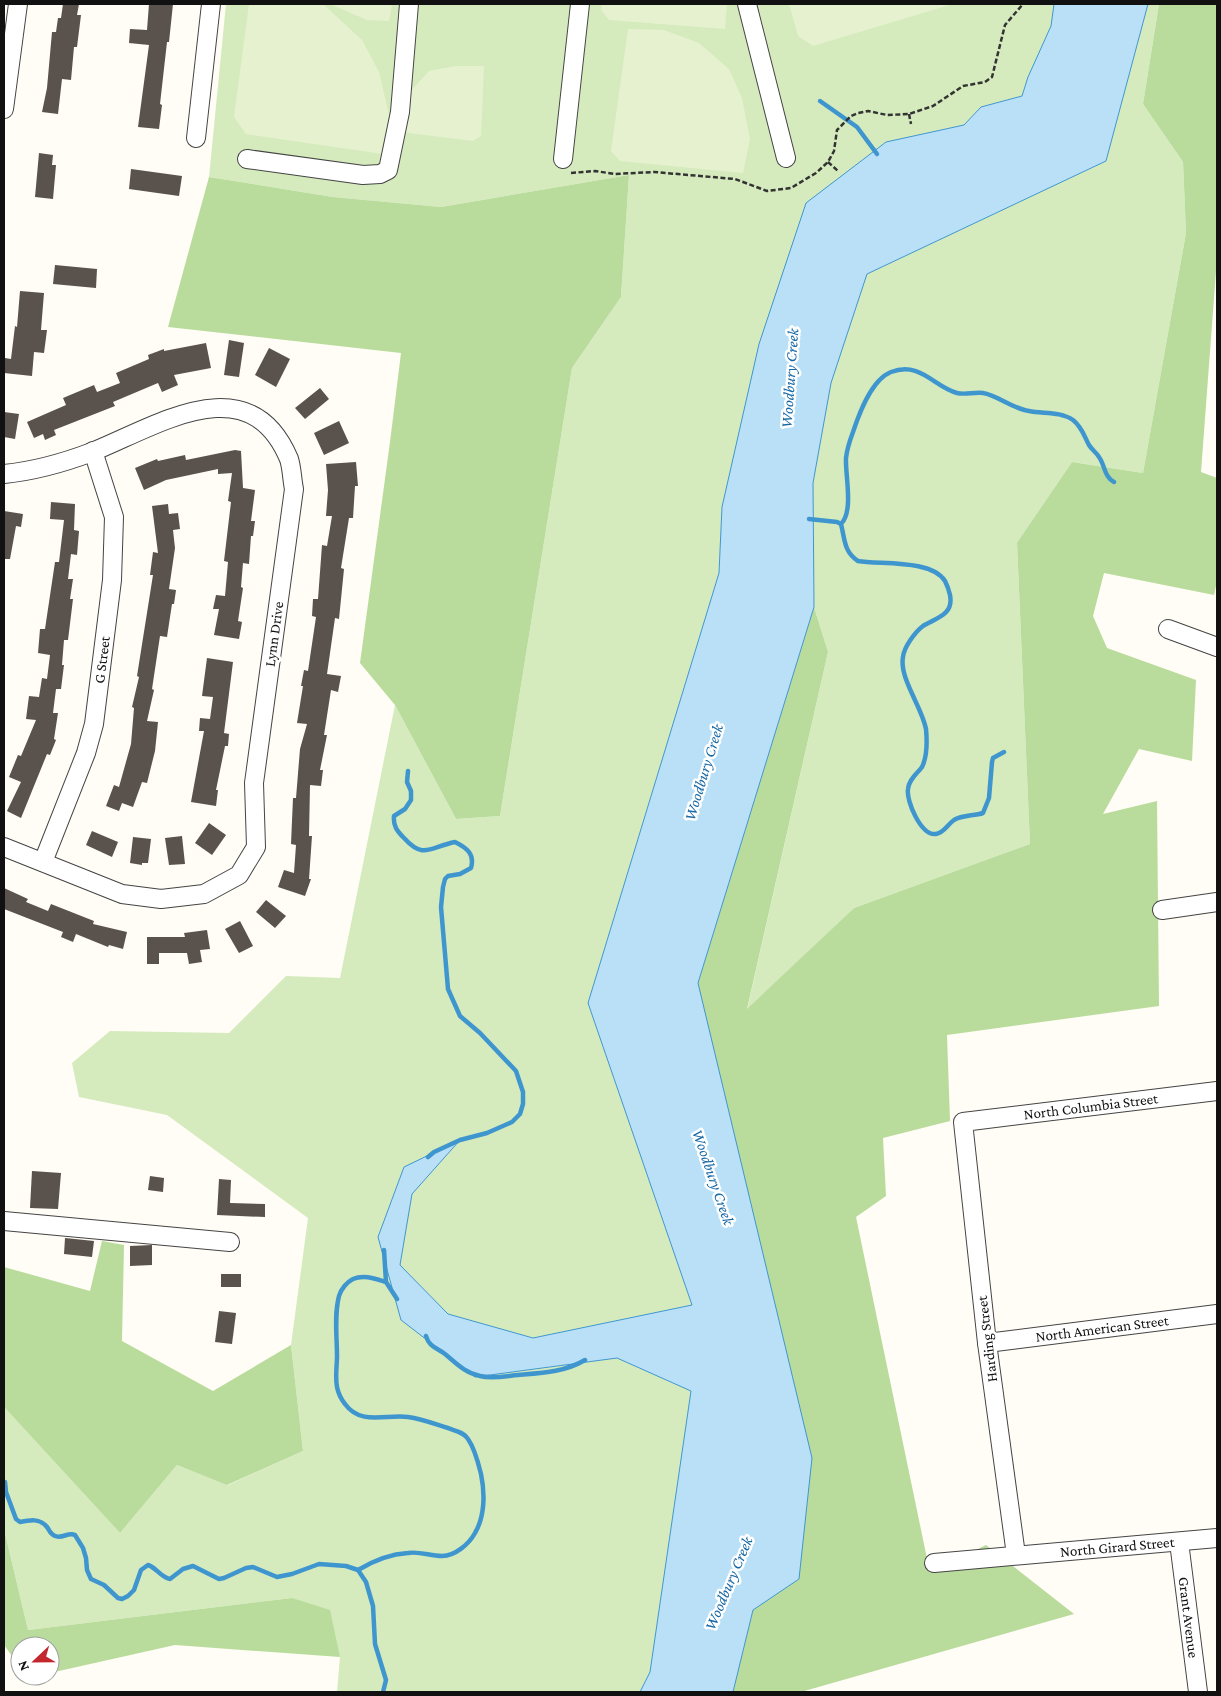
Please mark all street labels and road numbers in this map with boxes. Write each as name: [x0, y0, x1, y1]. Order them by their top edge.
street label: Lynn Drive: [262, 600, 288, 668]
street label: G Street: [91, 634, 113, 684]
street label: North Columbia Street: [1023, 1090, 1160, 1123]
street label: Harding Street: [974, 1294, 1001, 1383]
street label: North American Street: [1035, 1312, 1171, 1345]
street label: North Girard Street: [1059, 1534, 1176, 1560]
street label: Grant Avenue: [1175, 1576, 1202, 1659]

